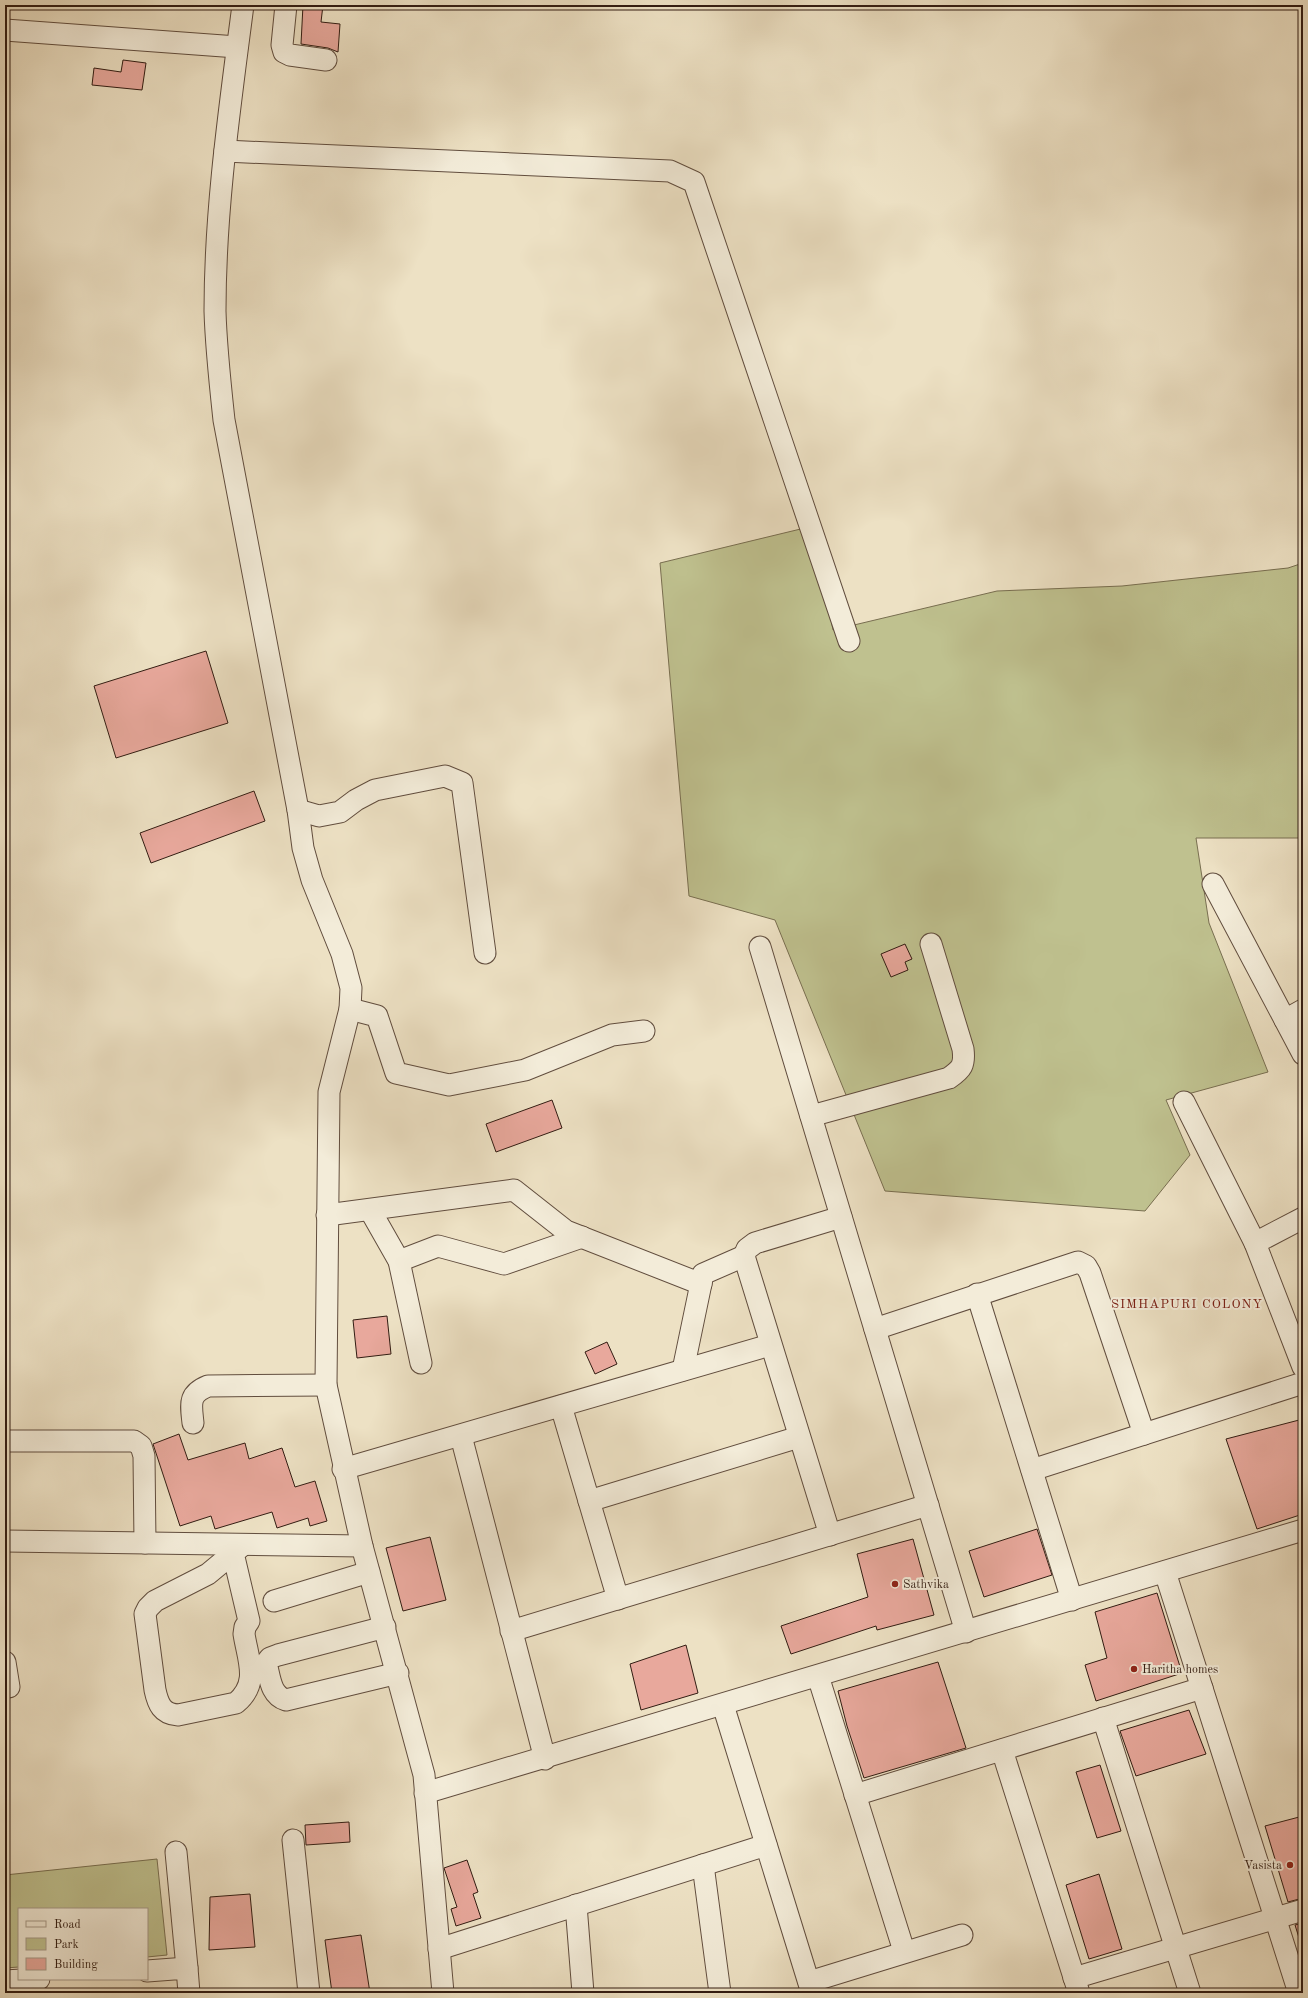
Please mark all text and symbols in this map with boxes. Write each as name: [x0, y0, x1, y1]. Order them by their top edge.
district label: SIMHAPURI COLONY: [1111, 1298, 1263, 1311]
marker: Sathvika: [890, 1579, 900, 1589]
place label: Sathvika: [903, 1579, 949, 1591]
marker: Haritha homes: [1129, 1664, 1139, 1674]
place label: Haritha homes: [1142, 1664, 1218, 1676]
place label: Vasista: [1244, 1860, 1282, 1872]
marker: Vasista: [1285, 1860, 1295, 1870]
legend: [18, 1908, 148, 1980]
text: Road: [54, 1919, 81, 1931]
text: Park: [54, 1939, 79, 1951]
text: Building: [54, 1959, 98, 1971]

